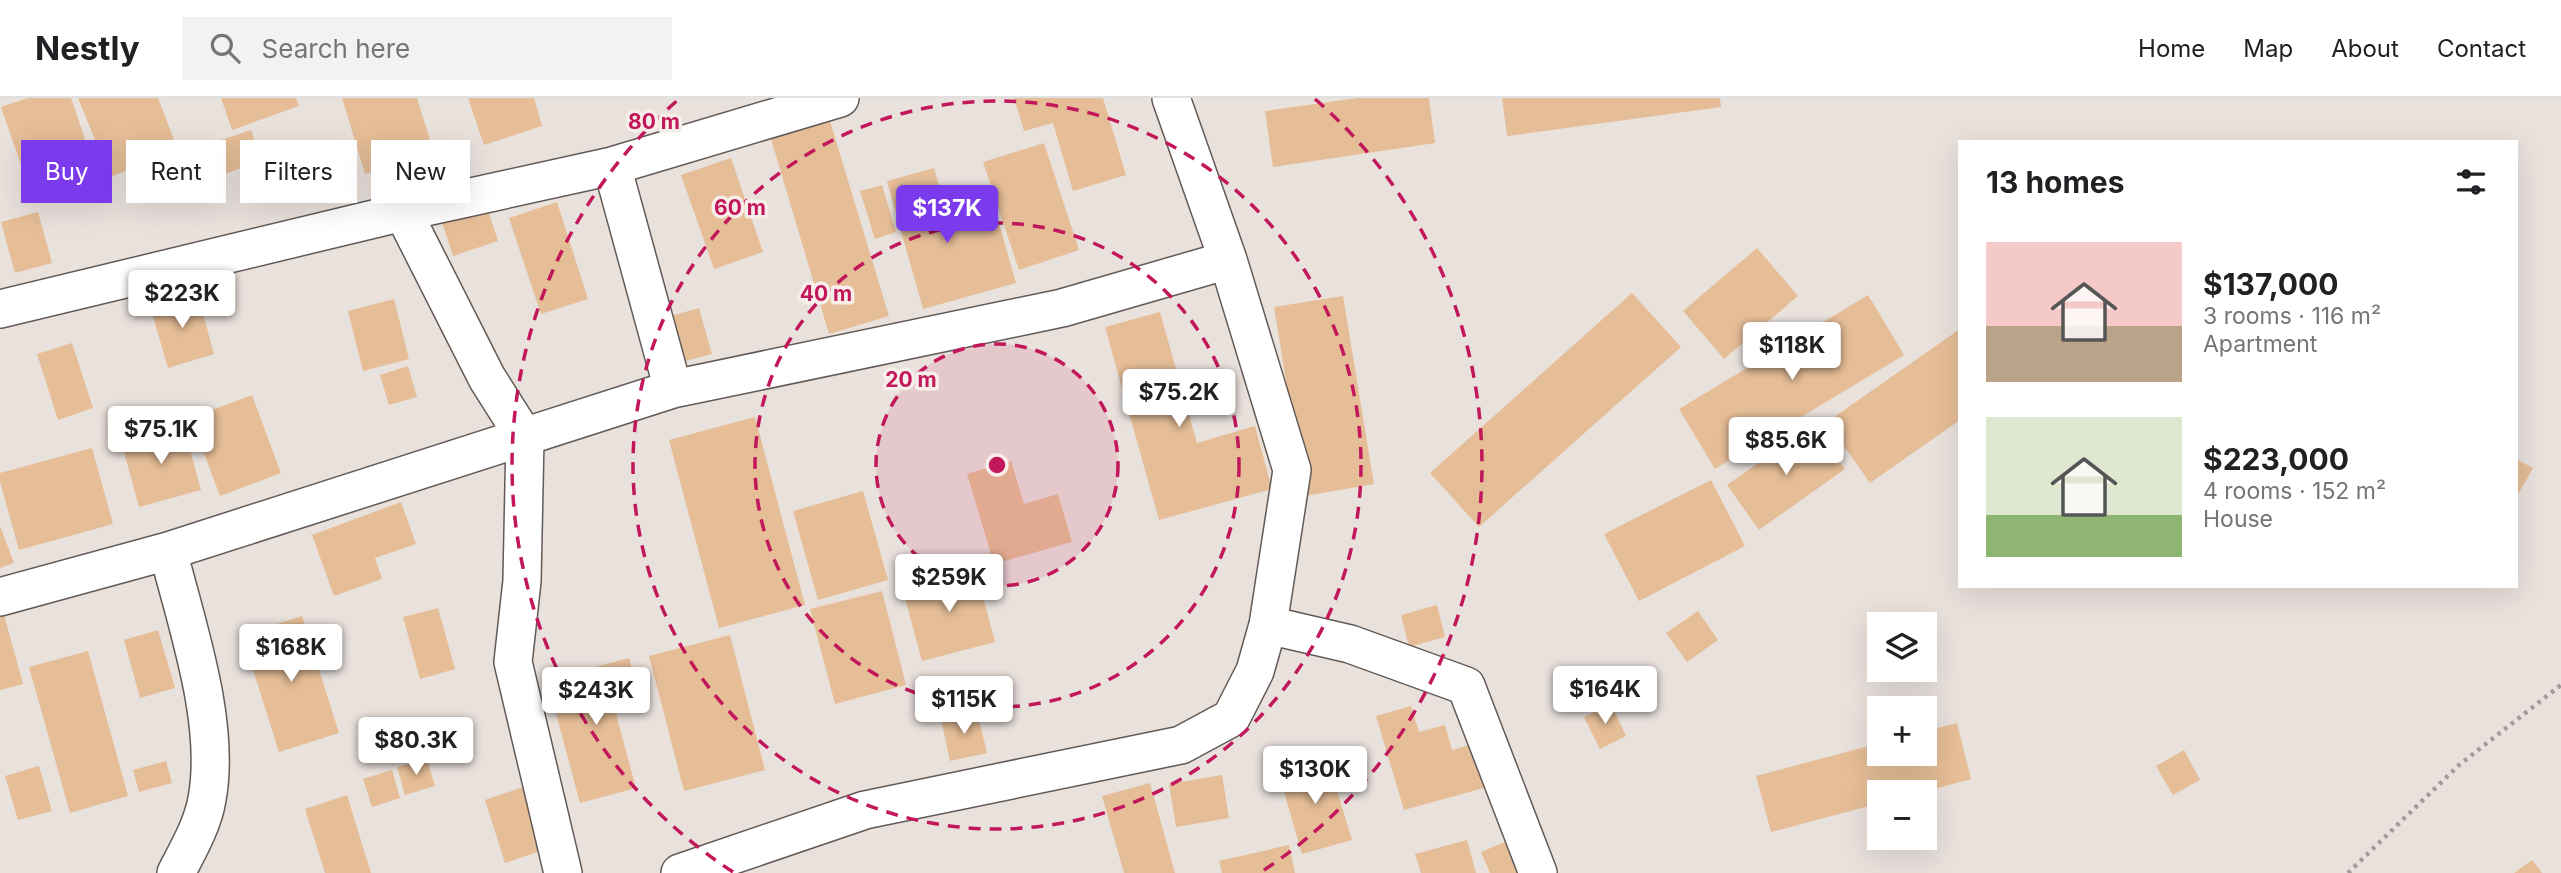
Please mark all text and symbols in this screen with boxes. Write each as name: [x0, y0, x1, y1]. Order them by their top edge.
search box: [182, 17, 672, 80]
text: Nestly: [35, 28, 140, 68]
icon: search: [206, 29, 244, 67]
text: Search here: [262, 33, 410, 64]
text: Home: [2138, 34, 2205, 63]
text: Map: [2243, 34, 2293, 63]
text: About: [2331, 34, 2399, 63]
text: Contact: [2437, 34, 2526, 63]
text: 80 m: [628, 109, 680, 134]
chip: Buy: [21, 140, 112, 203]
chip: Rent: [126, 140, 226, 203]
chip: Filters: [240, 140, 357, 203]
chip: New: [371, 140, 470, 203]
icon: filters: [2452, 163, 2490, 201]
text: 13 homes: [1986, 164, 2125, 200]
pin: $137K: [898, 186, 996, 245]
text: $137K: [912, 194, 982, 222]
text: 60 m: [714, 195, 766, 220]
text: $137,000: [2203, 266, 2338, 302]
icon: home: [2042, 270, 2126, 354]
pin: $223K: [133, 271, 231, 330]
text: $223K: [144, 279, 220, 307]
text: 40 m: [800, 281, 852, 306]
text: 3 rooms · 116 m²: [2203, 302, 2381, 330]
pin: $118K: [1743, 322, 1841, 382]
text: Apartment: [2203, 330, 2317, 358]
text: $118K: [1759, 331, 1825, 359]
text: 20 m: [885, 367, 937, 392]
pin: $75.2K: [1122, 370, 1236, 429]
text: $75.2K: [1138, 378, 1220, 406]
pin: $75.1K: [104, 406, 218, 466]
text: $75.1K: [124, 415, 198, 443]
pin: $85.6K: [1729, 418, 1843, 477]
text: $85.6K: [1745, 426, 1827, 454]
text: $223,000: [2203, 441, 2349, 477]
icon: home: [2042, 445, 2126, 529]
centre of rings: [985, 453, 1009, 477]
text: 4 rooms · 152 m²: [2203, 477, 2386, 505]
text: House: [2203, 505, 2273, 533]
pin: $259K: [900, 554, 998, 614]
text: $259K: [911, 563, 987, 591]
map controls: [1867, 612, 1937, 850]
button: layers: [1867, 612, 1937, 682]
pin: $168K: [242, 624, 340, 684]
text: $168K: [255, 633, 327, 661]
pin: $164K: [1556, 666, 1654, 726]
pin: $243K: [547, 668, 645, 727]
text: $164K: [1569, 675, 1641, 703]
text: $243K: [558, 676, 634, 704]
pin: $115K: [915, 676, 1013, 736]
text: $115K: [931, 685, 997, 713]
button: +: [1867, 696, 1937, 766]
pin: $80.3K: [359, 718, 473, 777]
text: $80.3K: [374, 726, 458, 754]
pin: $130K: [1266, 746, 1364, 806]
text: $130K: [1279, 755, 1351, 783]
button: −: [1867, 780, 1937, 850]

